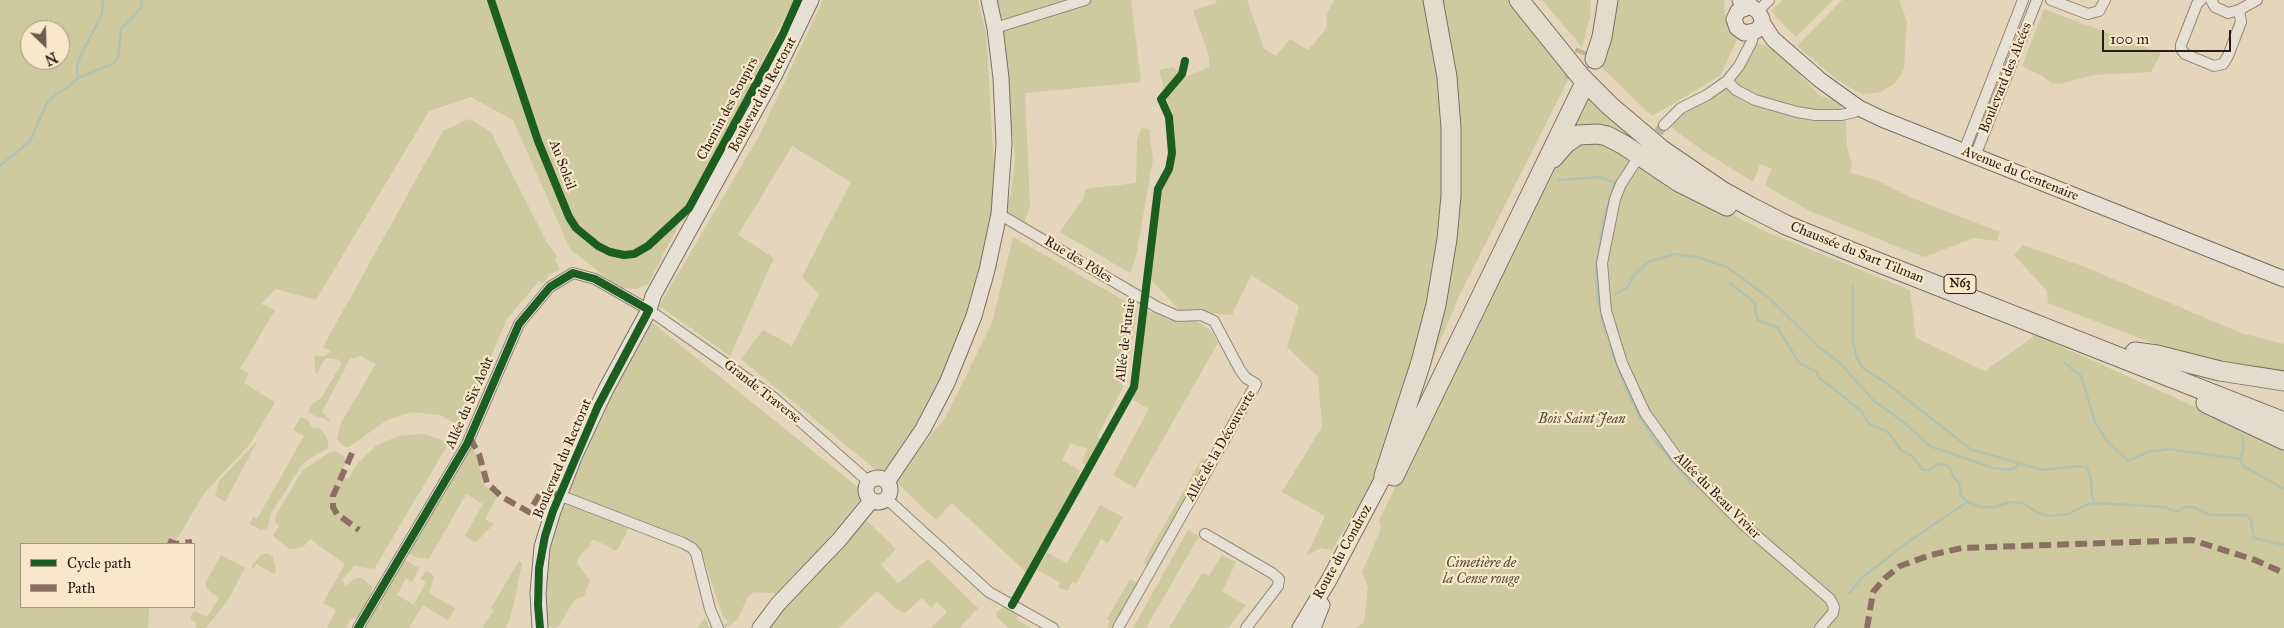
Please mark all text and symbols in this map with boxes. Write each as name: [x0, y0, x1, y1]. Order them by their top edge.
north arrow: [20, 20, 70, 70]
street label: Boulevard des Alcées: [1976, 20, 2036, 136]
scale bar: [2104, 20, 2233, 52]
text: 100 m: [2110, 30, 2149, 48]
street label: Boulevard du Rectorat: [725, 34, 801, 156]
text: N: [42, 48, 60, 68]
street label: Chemin des Soupirs: [694, 55, 762, 163]
street label: Au Soleil: [545, 138, 579, 192]
street label: Avenue du Centenaire: [1959, 143, 2081, 205]
street label: Chaussée du Sart Tilman: [1788, 218, 1926, 288]
street label: Rue des Pôles: [1041, 233, 1115, 287]
road number: N63: [1944, 274, 1976, 294]
street label: Allée de Futaie: [1113, 297, 1139, 383]
street label: Allée du Six Août: [442, 354, 498, 452]
street label: Grande Traverse: [720, 357, 804, 427]
street label: Allée de la Découverte: [1182, 387, 1260, 505]
street label: Boulevard du Rectorat: [530, 397, 596, 521]
park label: Bois Saint Jean: [1538, 412, 1626, 428]
street label: Allée du Beau Vivier: [1670, 449, 1764, 543]
street label: Route du Condroz: [1310, 502, 1376, 602]
legend: [20, 543, 195, 608]
text: Cycle path: [67, 554, 131, 572]
park label: Cimetière de la Cense rouge: [1443, 556, 1519, 588]
text: Path: [67, 579, 95, 597]

